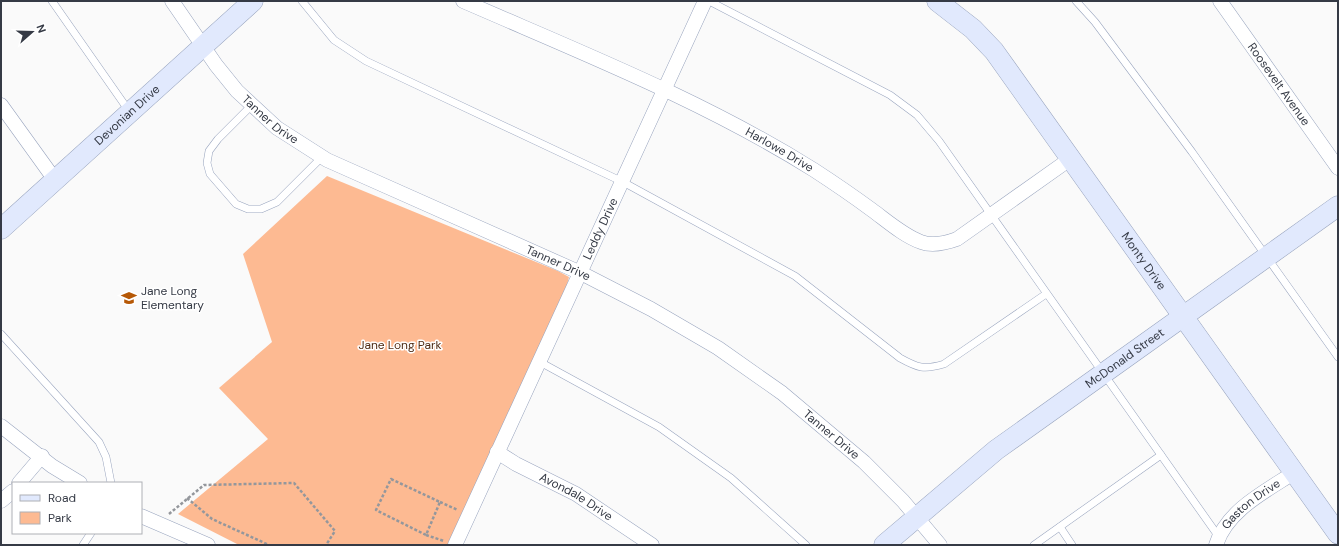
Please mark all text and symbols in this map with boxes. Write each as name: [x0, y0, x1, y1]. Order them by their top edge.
north arrow: [12, 12, 52, 52]
text: N: [33, 22, 49, 35]
street label: Roosevelt Avenue: [1244, 40, 1314, 129]
street label: Devonian Drive: [91, 81, 163, 149]
street label: Tanner Drive: [238, 91, 302, 148]
street label: Harlowe Drive: [743, 124, 817, 176]
street label: Leddy Drive: [579, 195, 622, 262]
street label: Monty Drive: [1118, 229, 1170, 293]
street label: Tanner Drive: [523, 242, 593, 285]
place label: Jane Long Elementary: [141, 283, 204, 313]
school or university icon: Jane Long Elementary: [120, 289, 138, 307]
street label: McDonald Street: [1082, 324, 1168, 392]
park label: Jane Long Park: [358, 337, 442, 353]
street label: Tanner Drive: [800, 406, 863, 463]
street label: Avondale Drive: [537, 469, 616, 525]
street label: Gaston Drive: [1218, 475, 1283, 532]
legend: [12, 482, 142, 534]
text: Road: [48, 490, 76, 506]
text: Park: [48, 510, 72, 526]

